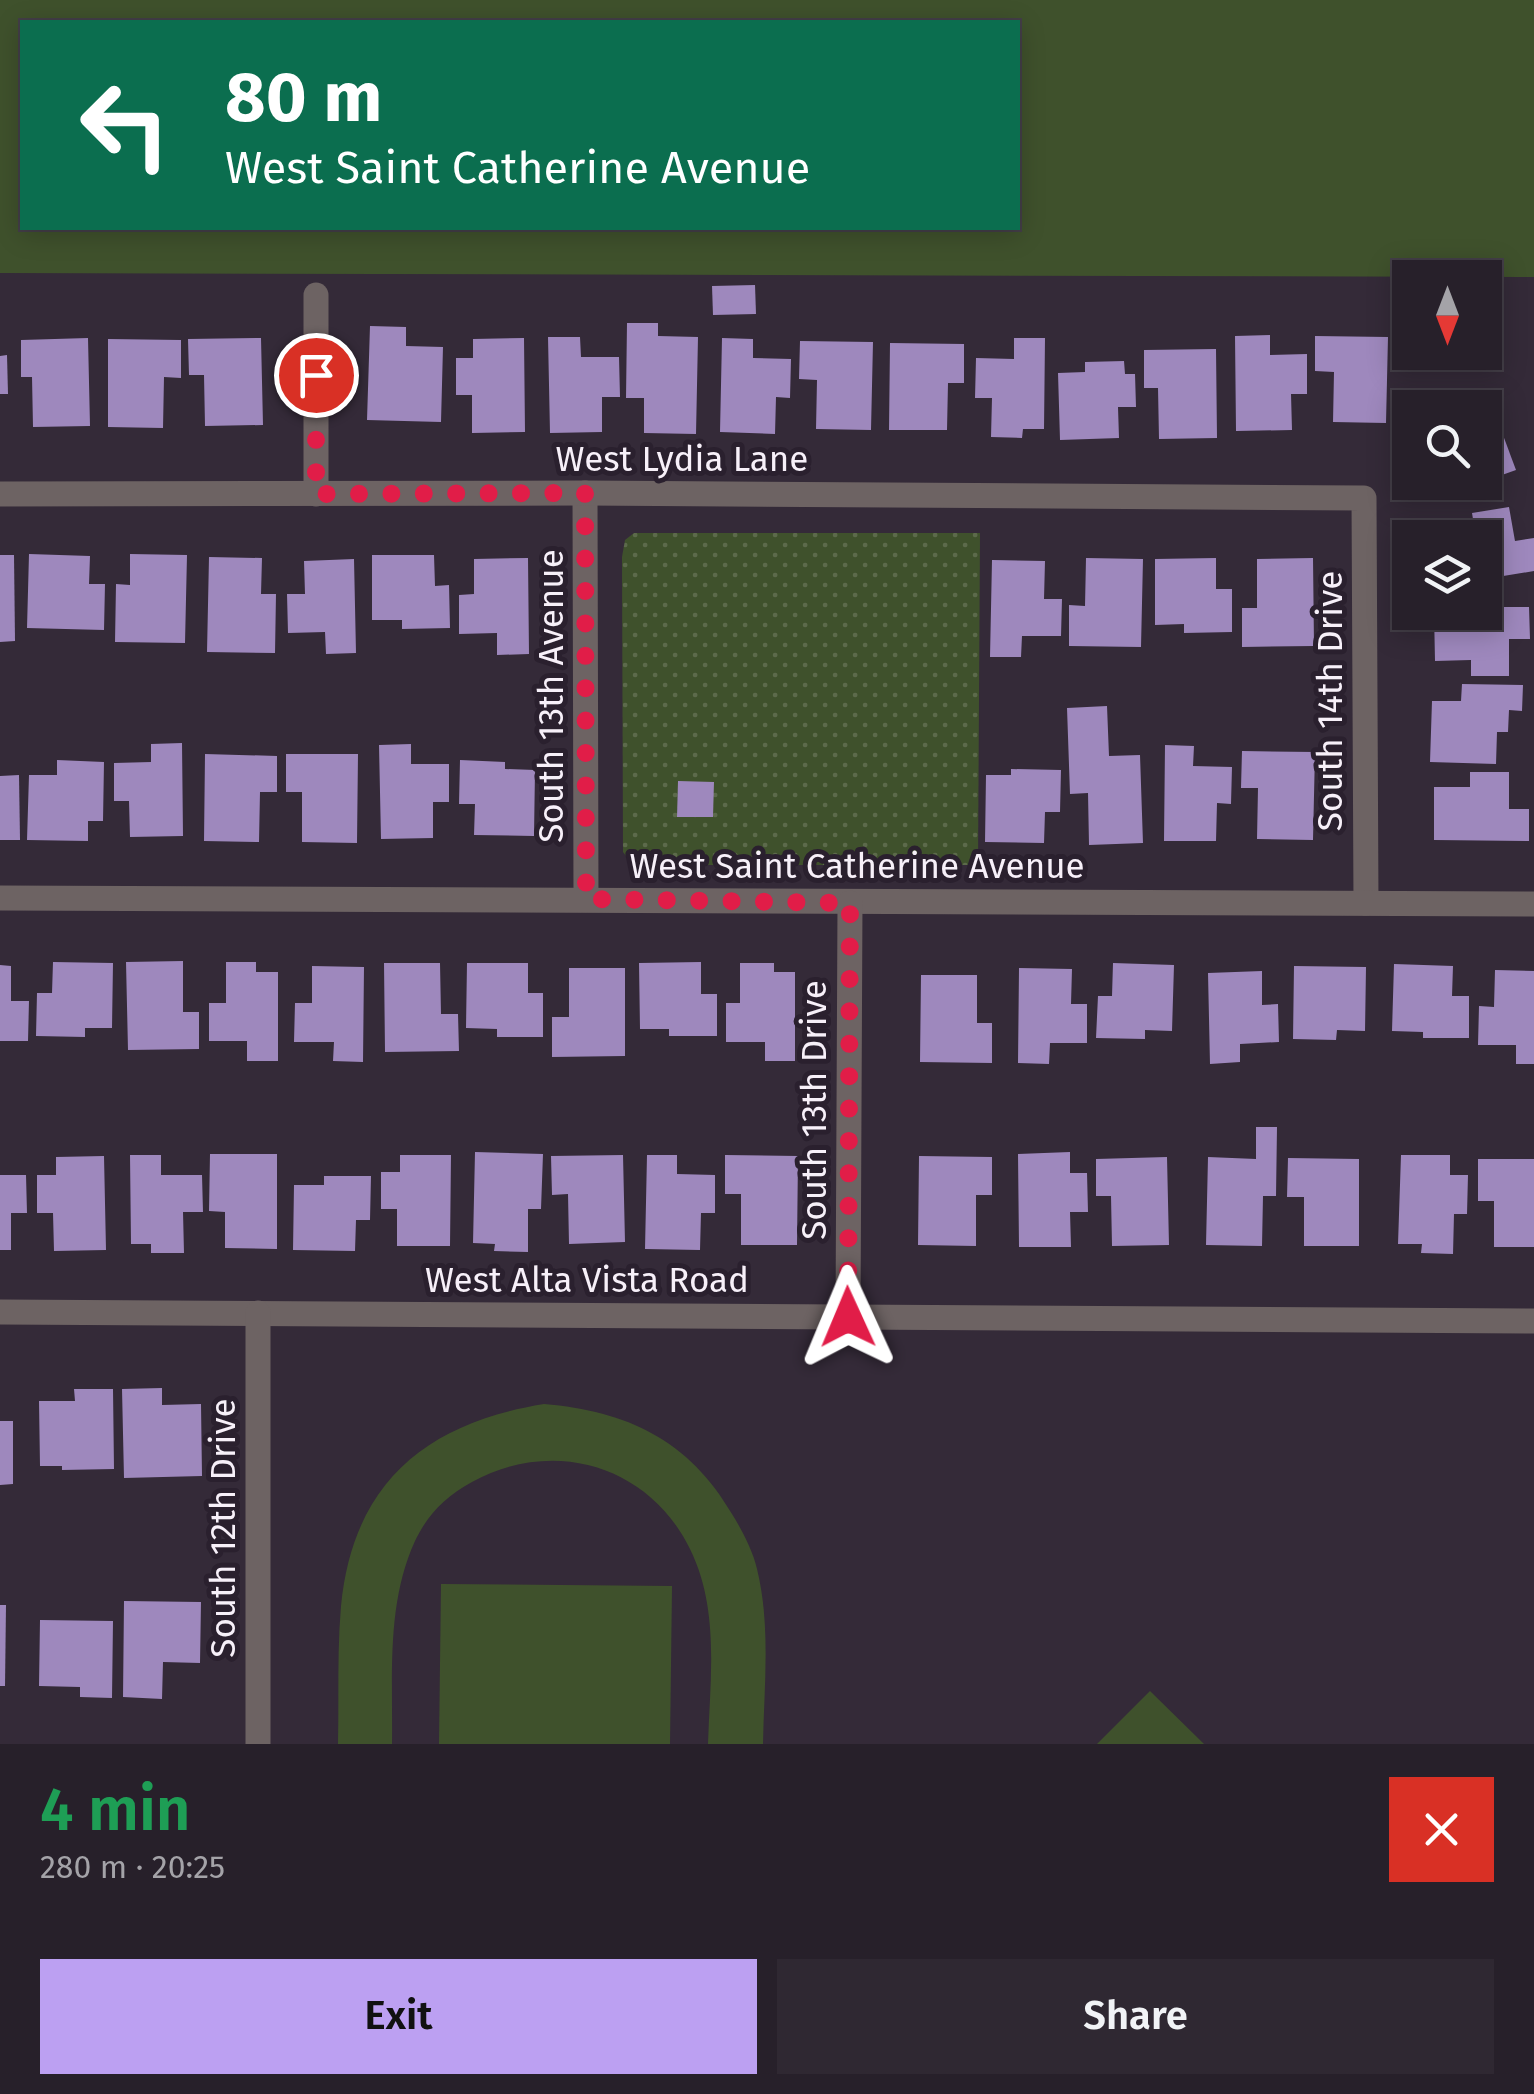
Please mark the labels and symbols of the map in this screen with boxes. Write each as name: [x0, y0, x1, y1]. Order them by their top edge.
north arrow: [1392, 260, 1502, 370]
pin: [274, 333, 359, 418]
street label: West Lydia Lane: [556, 438, 808, 480]
street label: South 13th Avenue: [530, 549, 572, 843]
street label: South 14th Drive: [1309, 571, 1351, 831]
street label: West Saint Catherine Avenue: [629, 845, 1085, 887]
street label: South 13th Drive: [793, 980, 835, 1240]
street label: West Alta Vista Road: [425, 1259, 749, 1301]
position arrow: [796, 1265, 900, 1369]
street label: South 12th Drive: [202, 1398, 244, 1658]

